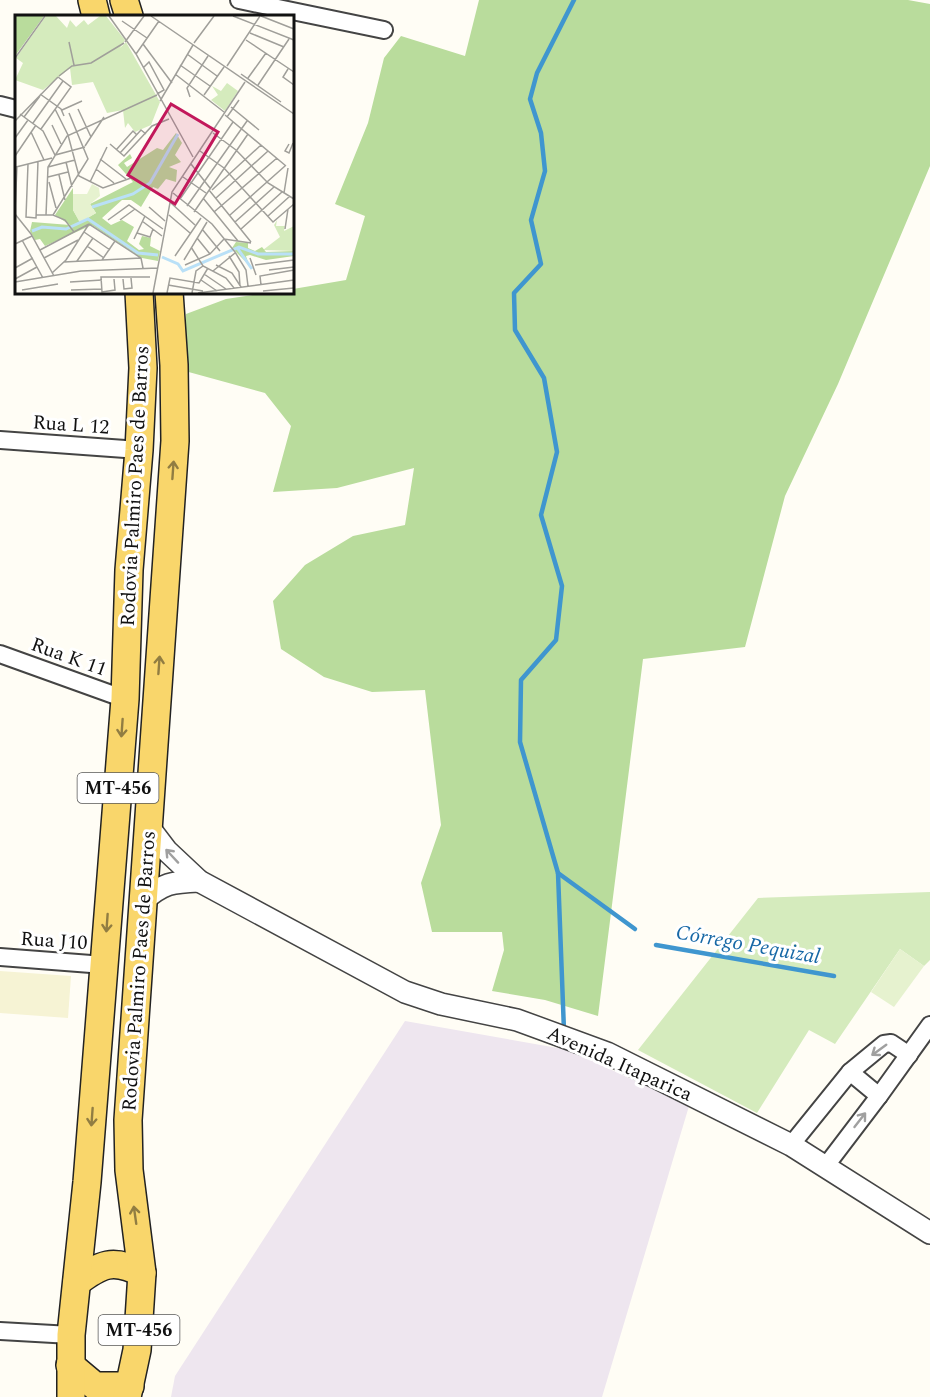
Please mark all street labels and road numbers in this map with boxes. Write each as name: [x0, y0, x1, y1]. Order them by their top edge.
street label: Rodovia Palmiro Paes de Barros: [113, 345, 157, 627]
street label: Rua L 12: [32, 407, 110, 443]
street label: Rua K 11: [27, 629, 111, 684]
road number: MT-456: [78, 773, 158, 803]
street label: Rodovia Palmiro Paes de Barros: [114, 830, 164, 1112]
street label: Rua J10: [19, 924, 88, 958]
street label: Avenida Itaparica: [542, 1018, 697, 1110]
road number: MT-456: [98, 1315, 180, 1345]

